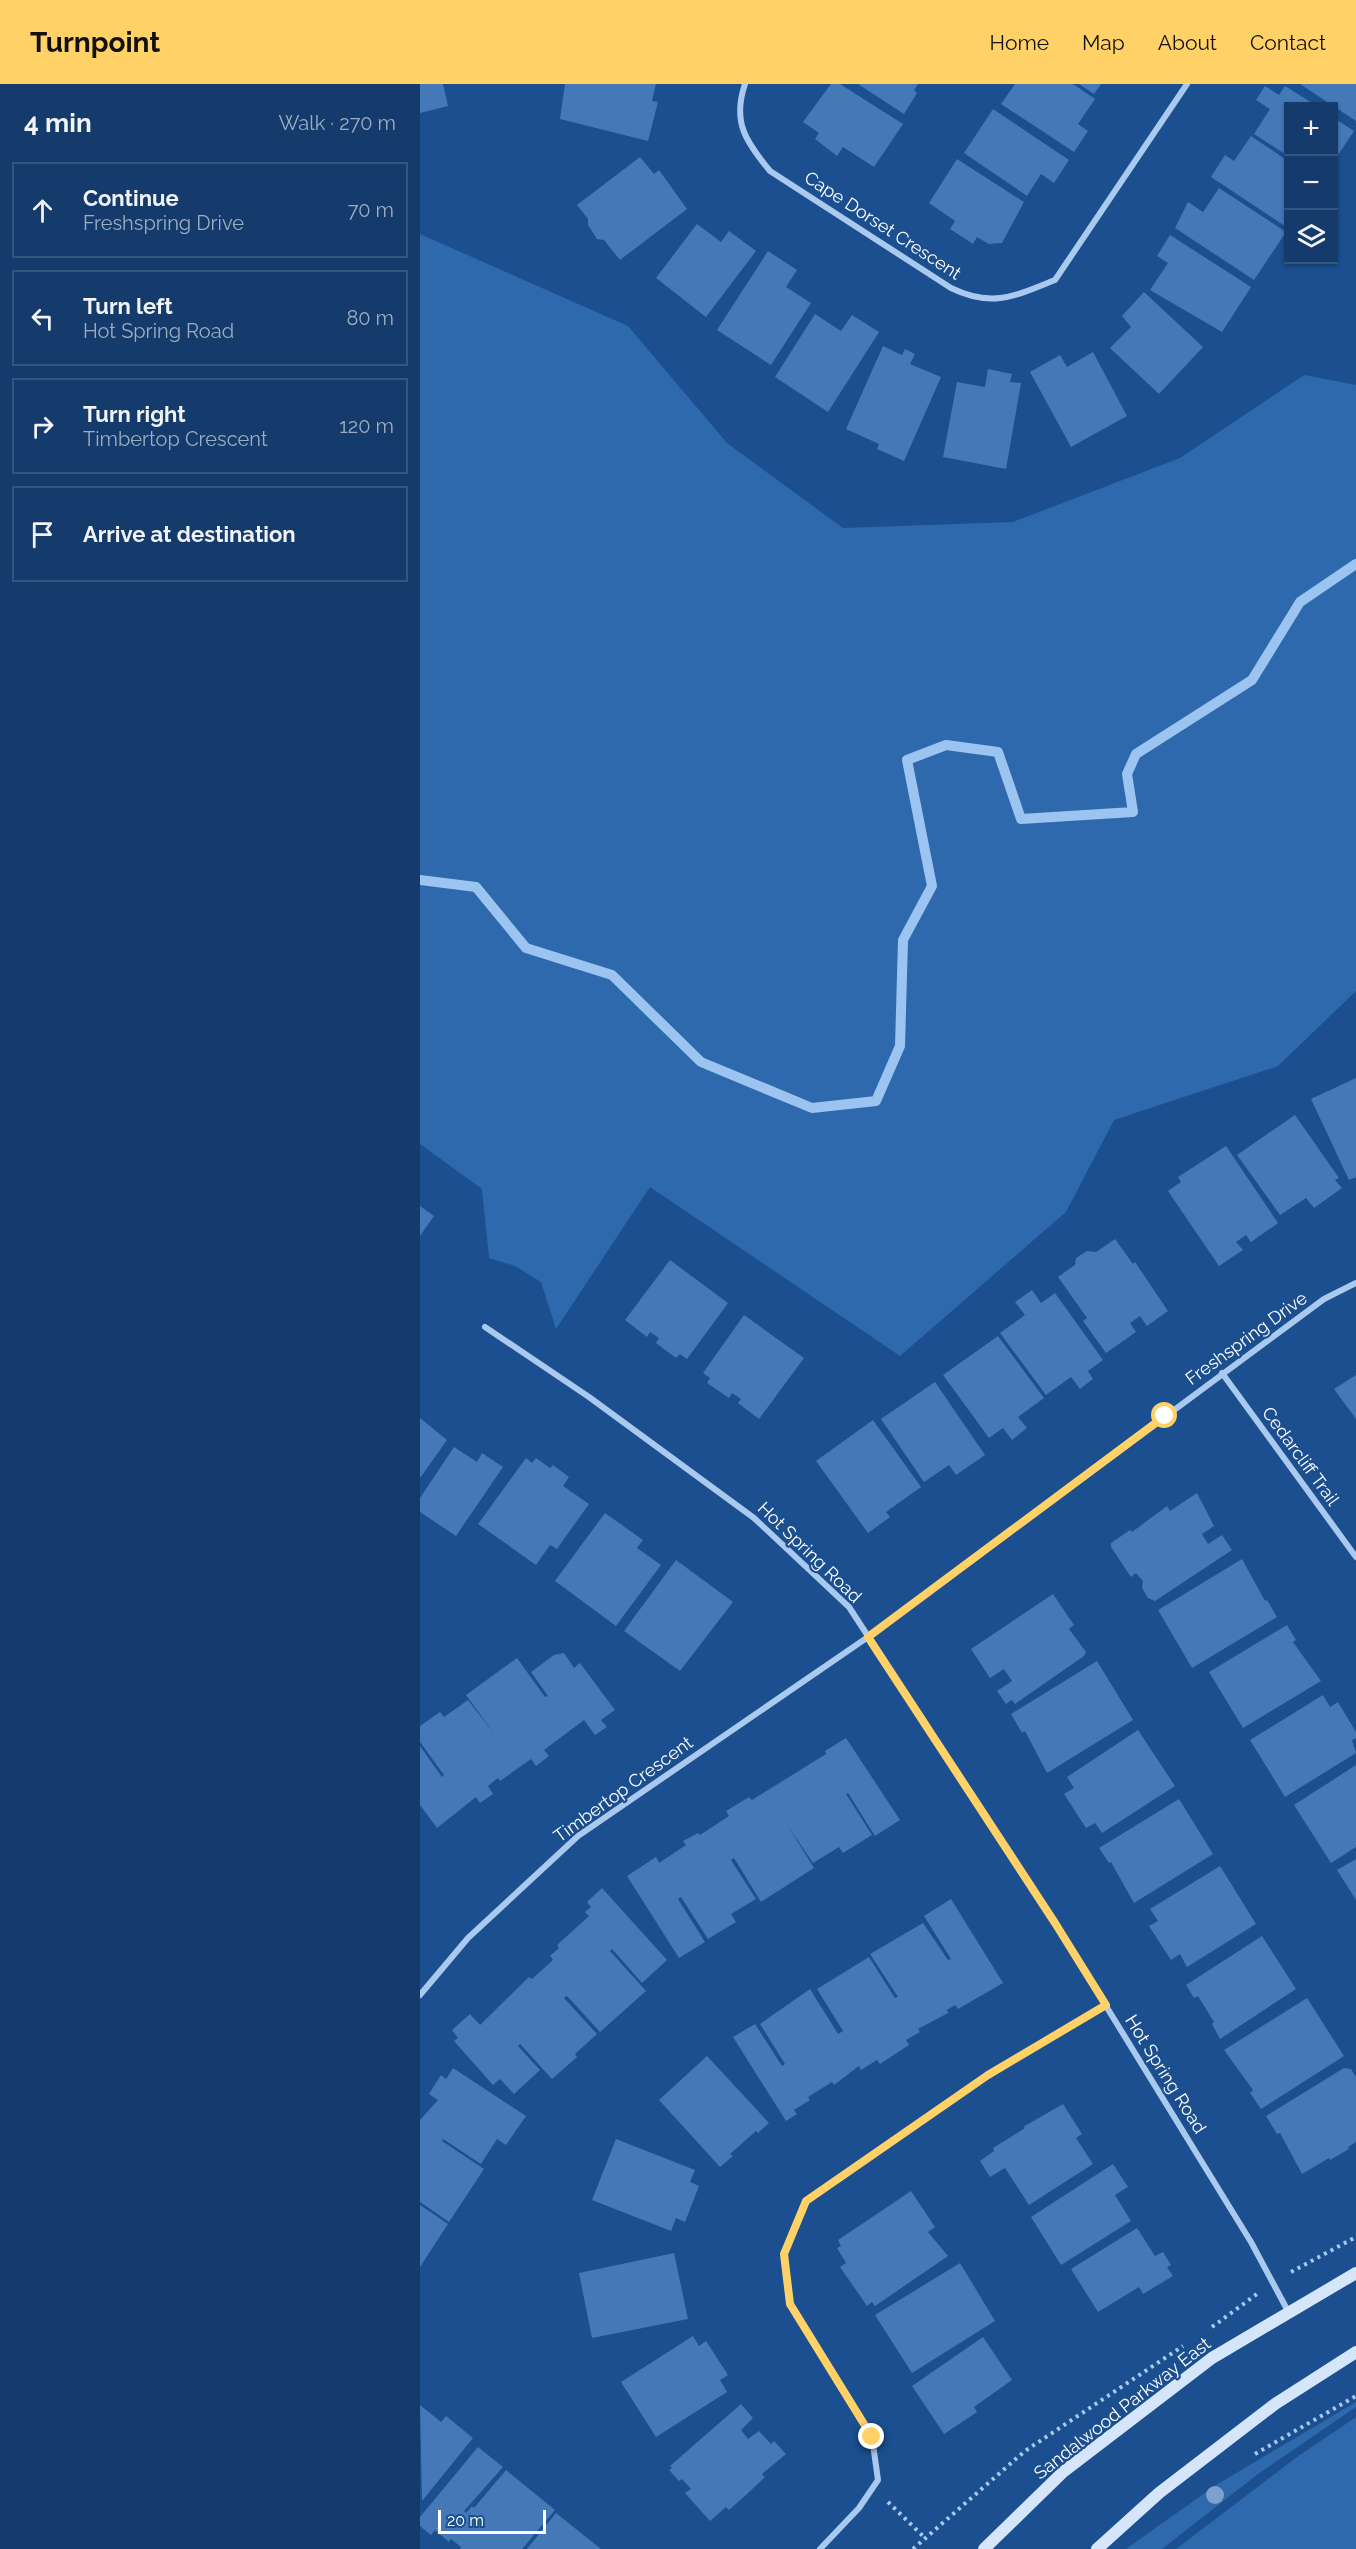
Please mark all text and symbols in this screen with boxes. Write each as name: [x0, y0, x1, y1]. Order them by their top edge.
text: Turnpoint: [30, 26, 160, 59]
text: Home: [990, 30, 1049, 55]
text: Map: [1082, 30, 1125, 55]
text: About: [1158, 30, 1217, 55]
text: Contact: [1250, 30, 1326, 55]
map controls: [1284, 102, 1338, 264]
button: +: [1284, 102, 1338, 156]
text: 4 min: [24, 108, 92, 138]
text: Walk · 270 m: [278, 111, 396, 135]
button: −: [1284, 156, 1338, 210]
street label: Cape Dorset Crescent: [801, 166, 965, 284]
text: Continue: [83, 185, 179, 211]
icon: ahead: [26, 194, 59, 227]
text: 70 m: [348, 198, 394, 222]
button: layers: [1284, 210, 1338, 264]
text: Freshspring Drive: [83, 211, 244, 235]
text: Turn left: [83, 293, 173, 319]
icon: left: [26, 302, 59, 335]
text: 80 m: [346, 306, 394, 330]
text: Hot Spring Road: [83, 319, 234, 343]
text: Turn right: [83, 401, 186, 427]
icon: right: [26, 410, 59, 443]
text: 120 m: [339, 414, 394, 438]
text: Timbertop Crescent: [83, 427, 268, 451]
icon: arrive: [26, 518, 59, 551]
text: Arrive at destination: [83, 521, 296, 547]
street label: Freshspring Drive: [1181, 1287, 1311, 1389]
route start: [1151, 1402, 1177, 1428]
street label: Cedarcliff Trail: [1258, 1402, 1344, 1510]
street label: Hot Spring Road: [754, 1497, 866, 1607]
street label: Timbertop Crescent: [550, 1732, 696, 1846]
street label: Hot Spring Road: [1121, 2011, 1211, 2137]
street label: Sandalwood Parkway East: [1030, 2333, 1214, 2483]
route end: [858, 2423, 884, 2449]
scale bar: [438, 2507, 546, 2534]
text: 20 m: [447, 2511, 484, 2530]

